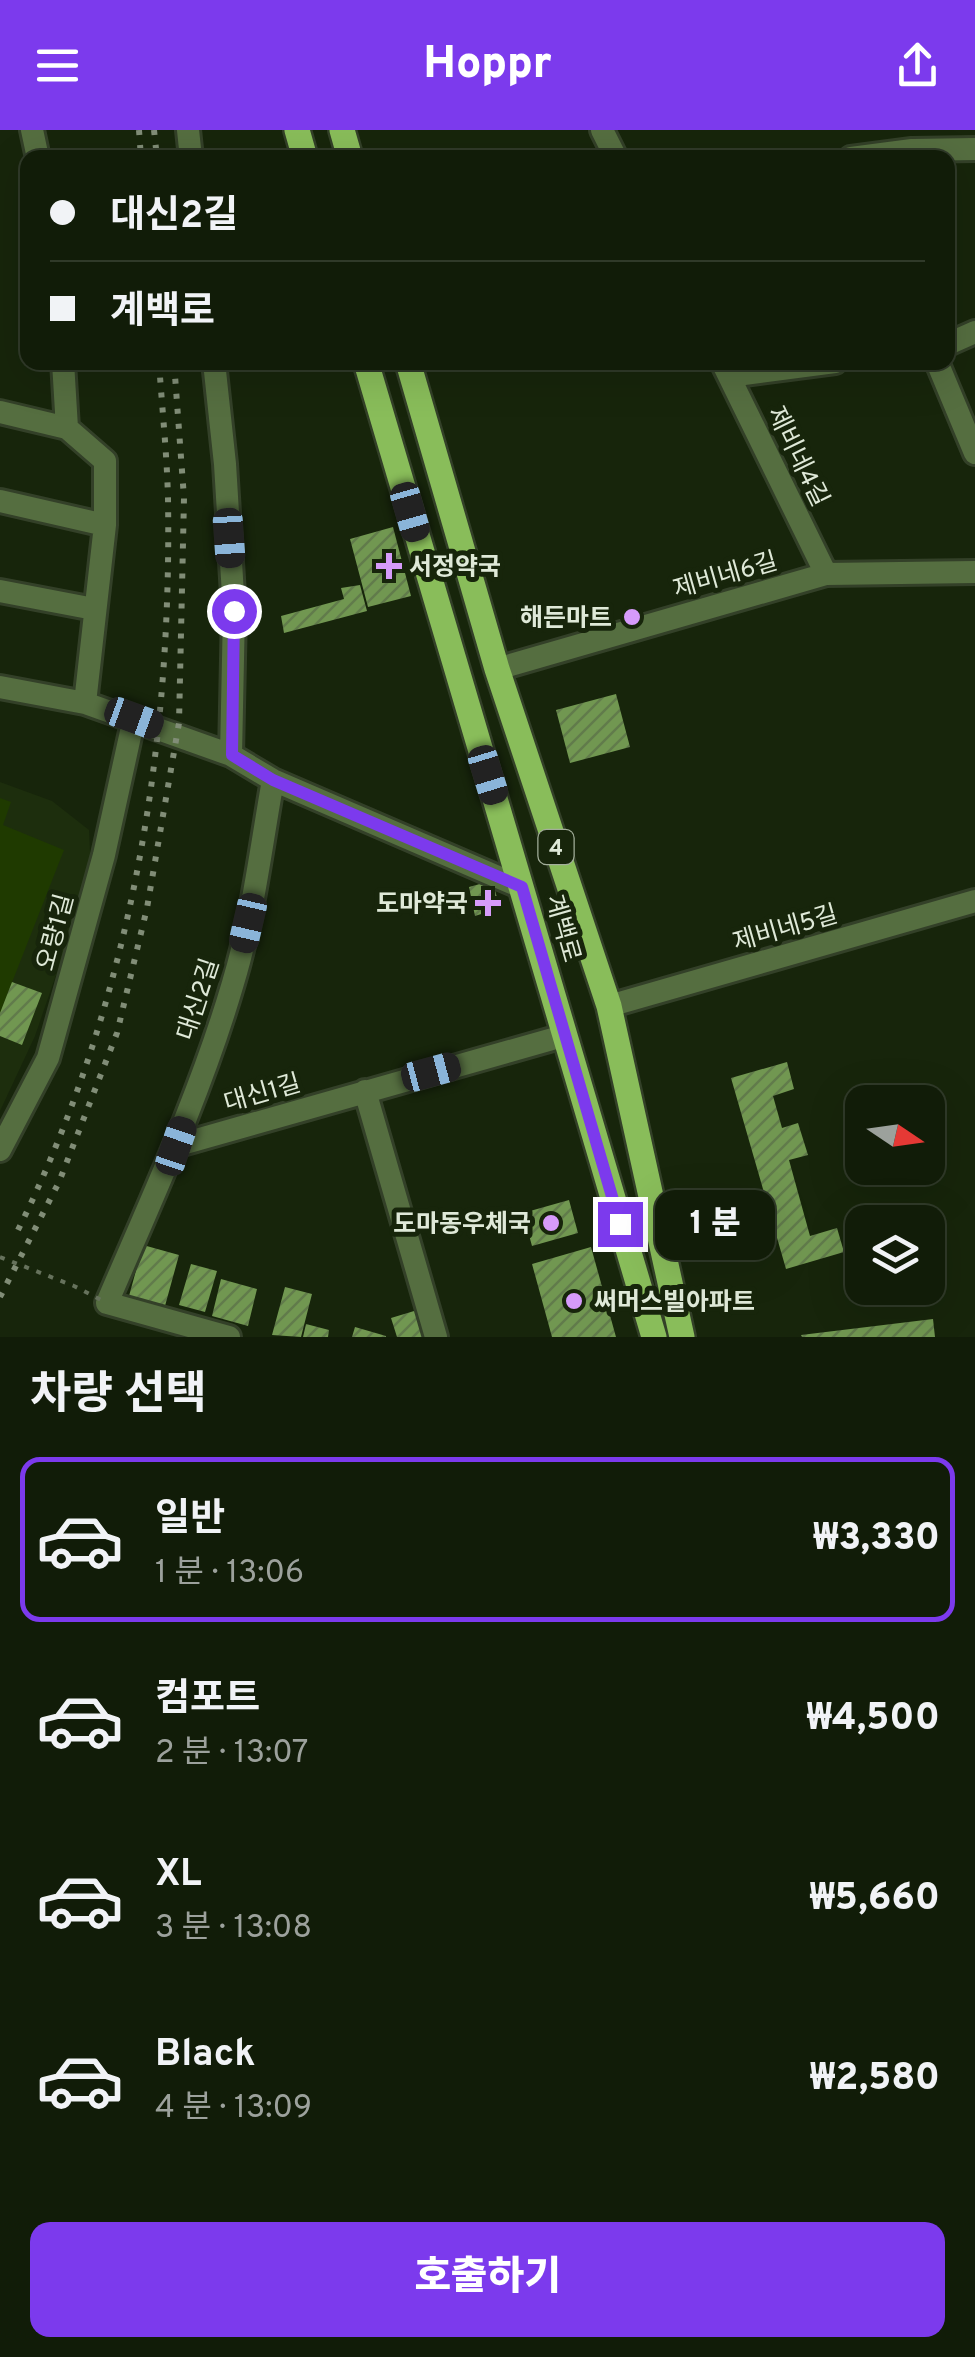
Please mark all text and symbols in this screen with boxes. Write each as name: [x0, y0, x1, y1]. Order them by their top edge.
text: Hoppr: [423, 37, 552, 94]
icon: menu: [30, 38, 85, 93]
icon: share: [890, 38, 945, 93]
text: 대신2길: [110, 193, 238, 242]
text: 계백로: [110, 289, 215, 338]
street label: 제비네4길: [758, 402, 834, 513]
car: [387, 479, 433, 545]
car: [212, 507, 246, 569]
street label: 제비네6길: [670, 547, 782, 607]
place label: 서정약국: [409, 553, 501, 585]
marker: 서정약국: [378, 555, 400, 577]
route start: [212, 589, 257, 634]
place label: 해든마트: [520, 604, 612, 636]
marker: 해든마트: [621, 606, 643, 628]
car: [101, 694, 167, 742]
car: [465, 742, 511, 808]
road number: 4: [538, 830, 574, 864]
car: [227, 890, 269, 956]
place label: 도마약국: [376, 890, 468, 922]
street label: 오량1길: [31, 891, 82, 975]
street label: 계백로: [536, 891, 586, 966]
marker: 도마약국: [477, 892, 499, 914]
street label: 제비네5길: [730, 900, 842, 960]
street label: 대신2길: [172, 955, 228, 1045]
car: [398, 1050, 464, 1094]
street label: 대신1길: [221, 1069, 305, 1121]
north arrow: [845, 1085, 945, 1185]
map controls: [845, 1085, 945, 1305]
car: [152, 1113, 200, 1179]
callout: 1 분: [655, 1189, 775, 1259]
route end: [598, 1202, 643, 1247]
text: 1 분: [690, 1205, 740, 1245]
button: layers: [845, 1205, 945, 1305]
place label: 도마동우체국: [393, 1210, 531, 1242]
marker: 도마동우체국: [540, 1212, 562, 1234]
place label: 써머스빌아파트: [594, 1288, 755, 1320]
marker: 써머스빌아파트: [563, 1290, 585, 1312]
text: 차량 선택: [30, 1368, 207, 1425]
icon: car: [35, 1495, 125, 1585]
text: 일반: [155, 1496, 225, 1545]
text: ₩3,330: [813, 1515, 940, 1564]
text: 1 분 · 13:06: [155, 1554, 304, 1594]
icon: car: [35, 1675, 125, 1765]
text: 컴포트: [155, 1676, 260, 1725]
text: ₩4,500: [807, 1695, 940, 1744]
text: 2 분 · 13:07: [155, 1734, 308, 1774]
text: XL: [155, 1851, 202, 1900]
icon: car: [35, 1855, 125, 1945]
text: ₩5,660: [810, 1875, 940, 1924]
text: 3 분 · 13:08: [155, 1909, 312, 1949]
text: Black: [155, 2031, 255, 2080]
icon: car: [35, 2035, 125, 2125]
text: ₩2,580: [810, 2055, 940, 2104]
text: 4 분 · 13:09: [155, 2089, 312, 2129]
button: 호출하기: [30, 2222, 945, 2337]

